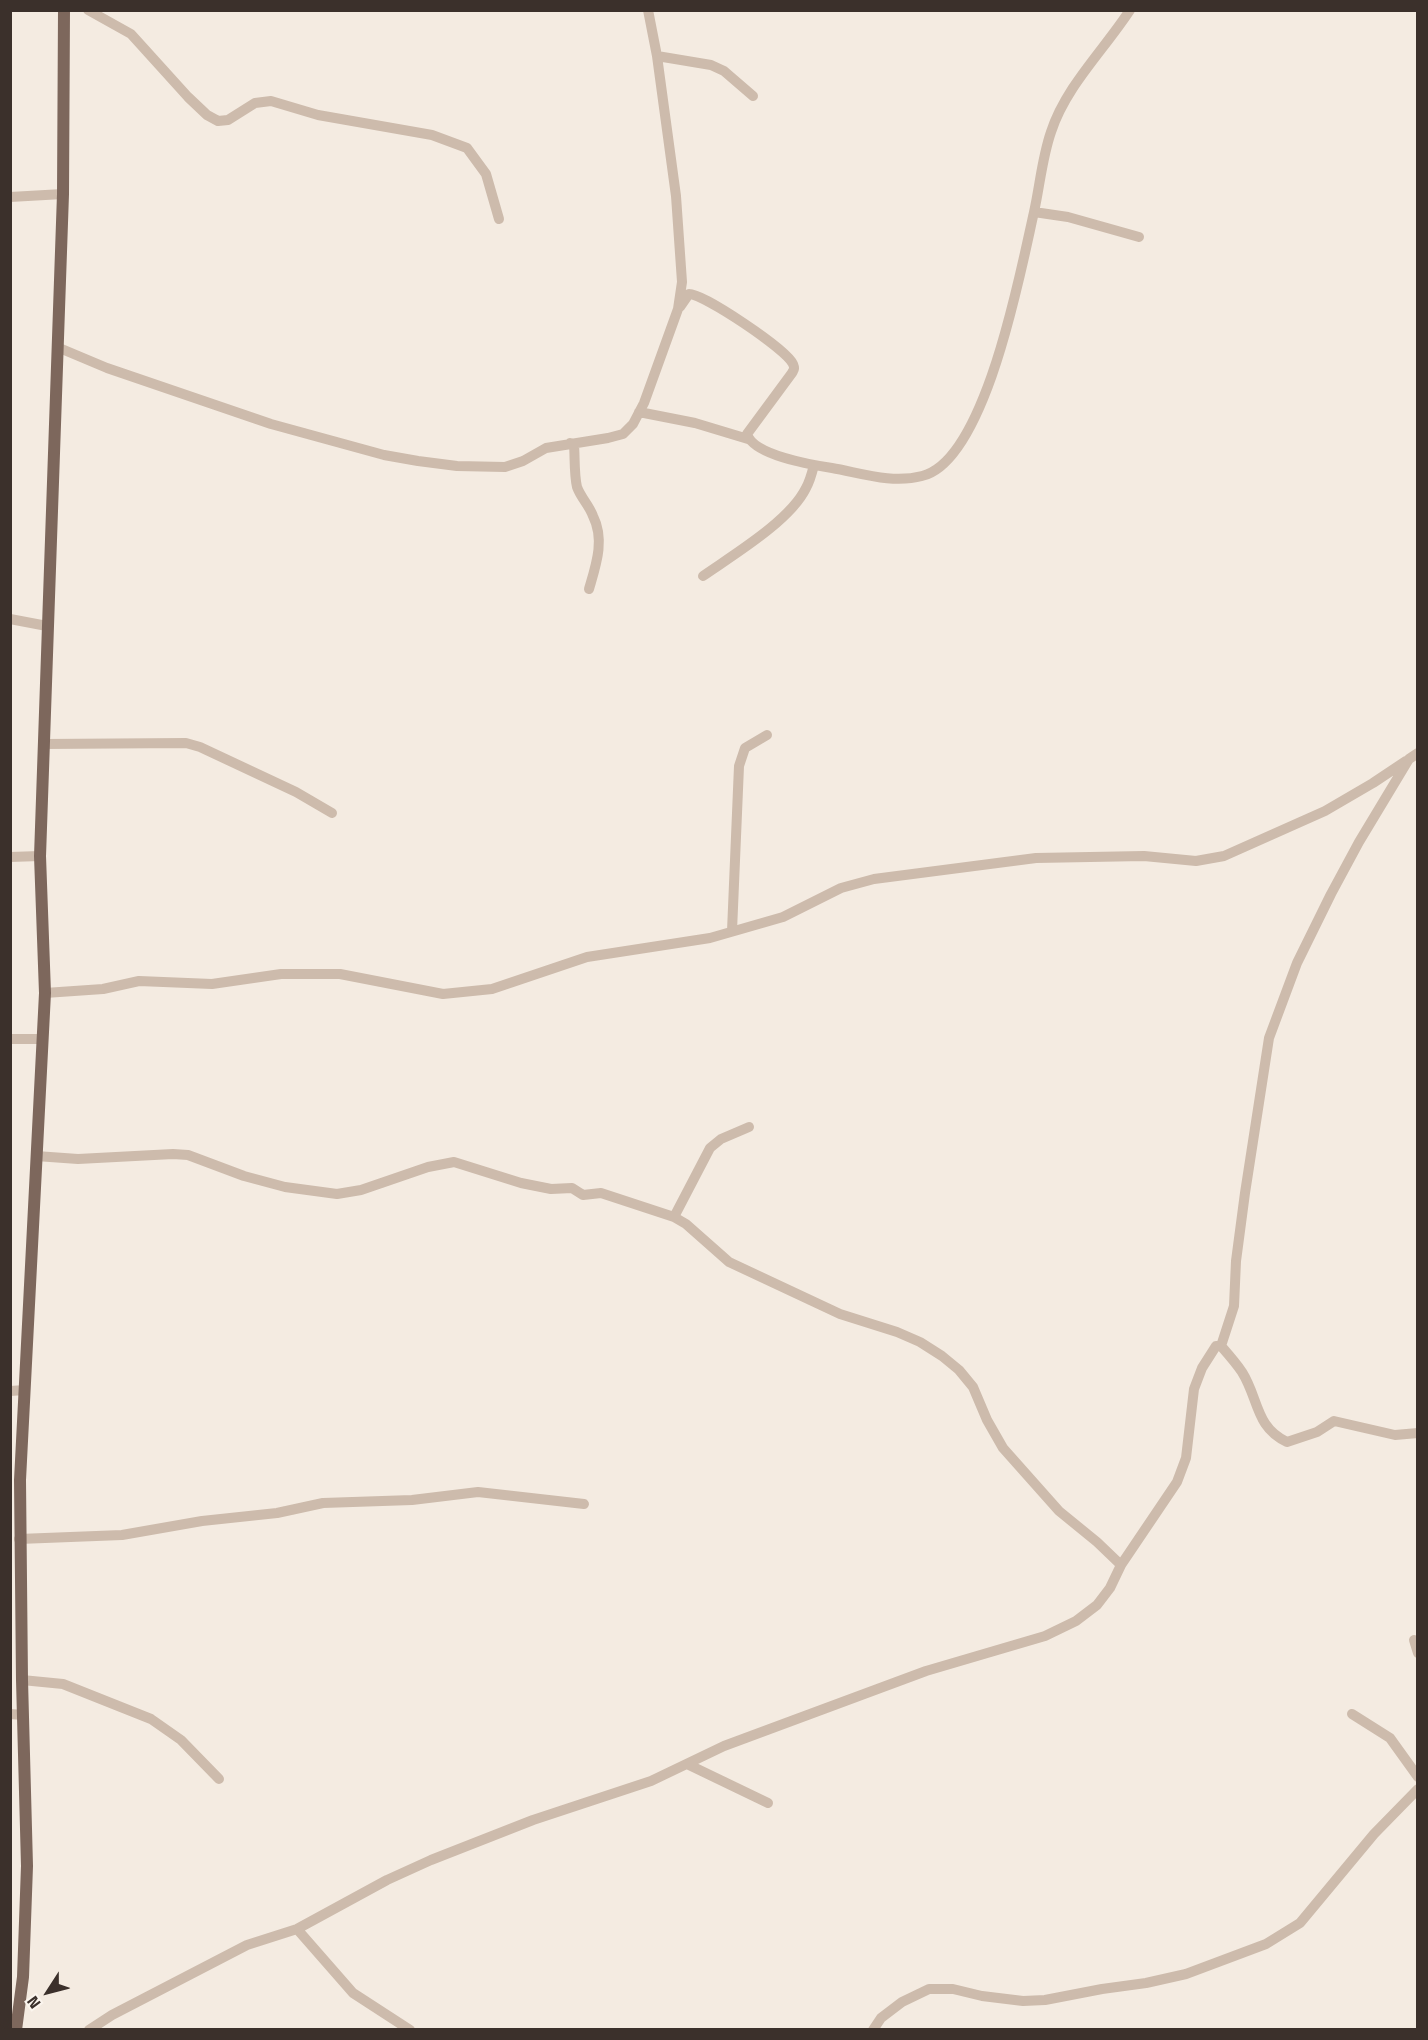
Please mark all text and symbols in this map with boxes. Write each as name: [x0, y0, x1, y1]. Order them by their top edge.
north arrow: [18, 1962, 78, 2022]
text: N: [20, 1991, 46, 2014]

